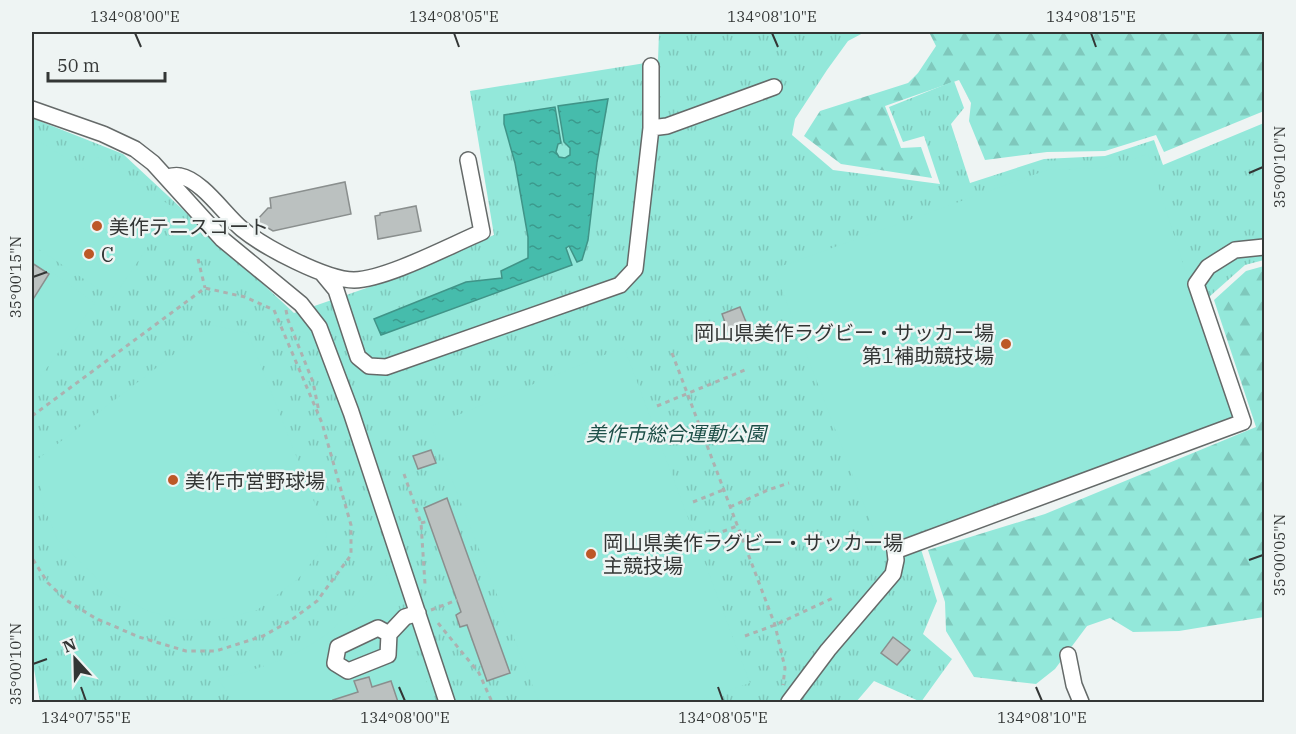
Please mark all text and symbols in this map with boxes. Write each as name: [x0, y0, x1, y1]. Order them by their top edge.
text: 134°08'00"E: [90, 7, 180, 26]
text: 134°08'05"E: [409, 7, 499, 26]
text: 134°08'10"E: [727, 7, 817, 26]
text: 134°08'15"E: [1046, 7, 1136, 26]
scale bar: [48, 45, 165, 83]
text: 50 m: [57, 54, 100, 77]
text: 35°00'10"N: [1270, 126, 1289, 208]
place label: 美作テニスコート: [109, 213, 269, 240]
marker: 美作テニスコート: [90, 219, 104, 233]
text: 35°00'15"N: [6, 236, 25, 318]
place label: C: [101, 241, 114, 268]
marker: C: [82, 247, 96, 261]
place label: 岡山県美作ラグビー・サッカー場 第1補助競技場: [694, 319, 994, 369]
marker: 岡山県美作ラグビー・サッカー場 第1補助競技場: [999, 337, 1013, 351]
park label: 美作市総合運動公園: [586, 420, 769, 447]
place label: 美作市営野球場: [185, 467, 325, 494]
marker: 美作市営野球場: [166, 473, 180, 487]
text: 35°00'05"N: [1270, 514, 1289, 596]
place label: 岡山県美作ラグビー・サッカー場 主競技場: [603, 529, 903, 579]
marker: 岡山県美作ラグビー・サッカー場 主競技場: [584, 547, 598, 561]
text: 35°00'10"N: [6, 623, 25, 705]
north arrow: [45, 629, 105, 689]
text: N: [60, 633, 79, 657]
text: 134°07'55"E: [41, 708, 131, 727]
text: 134°08'00"E: [360, 708, 450, 727]
text: 134°08'05"E: [678, 708, 768, 727]
text: 134°08'10"E: [997, 708, 1087, 727]

